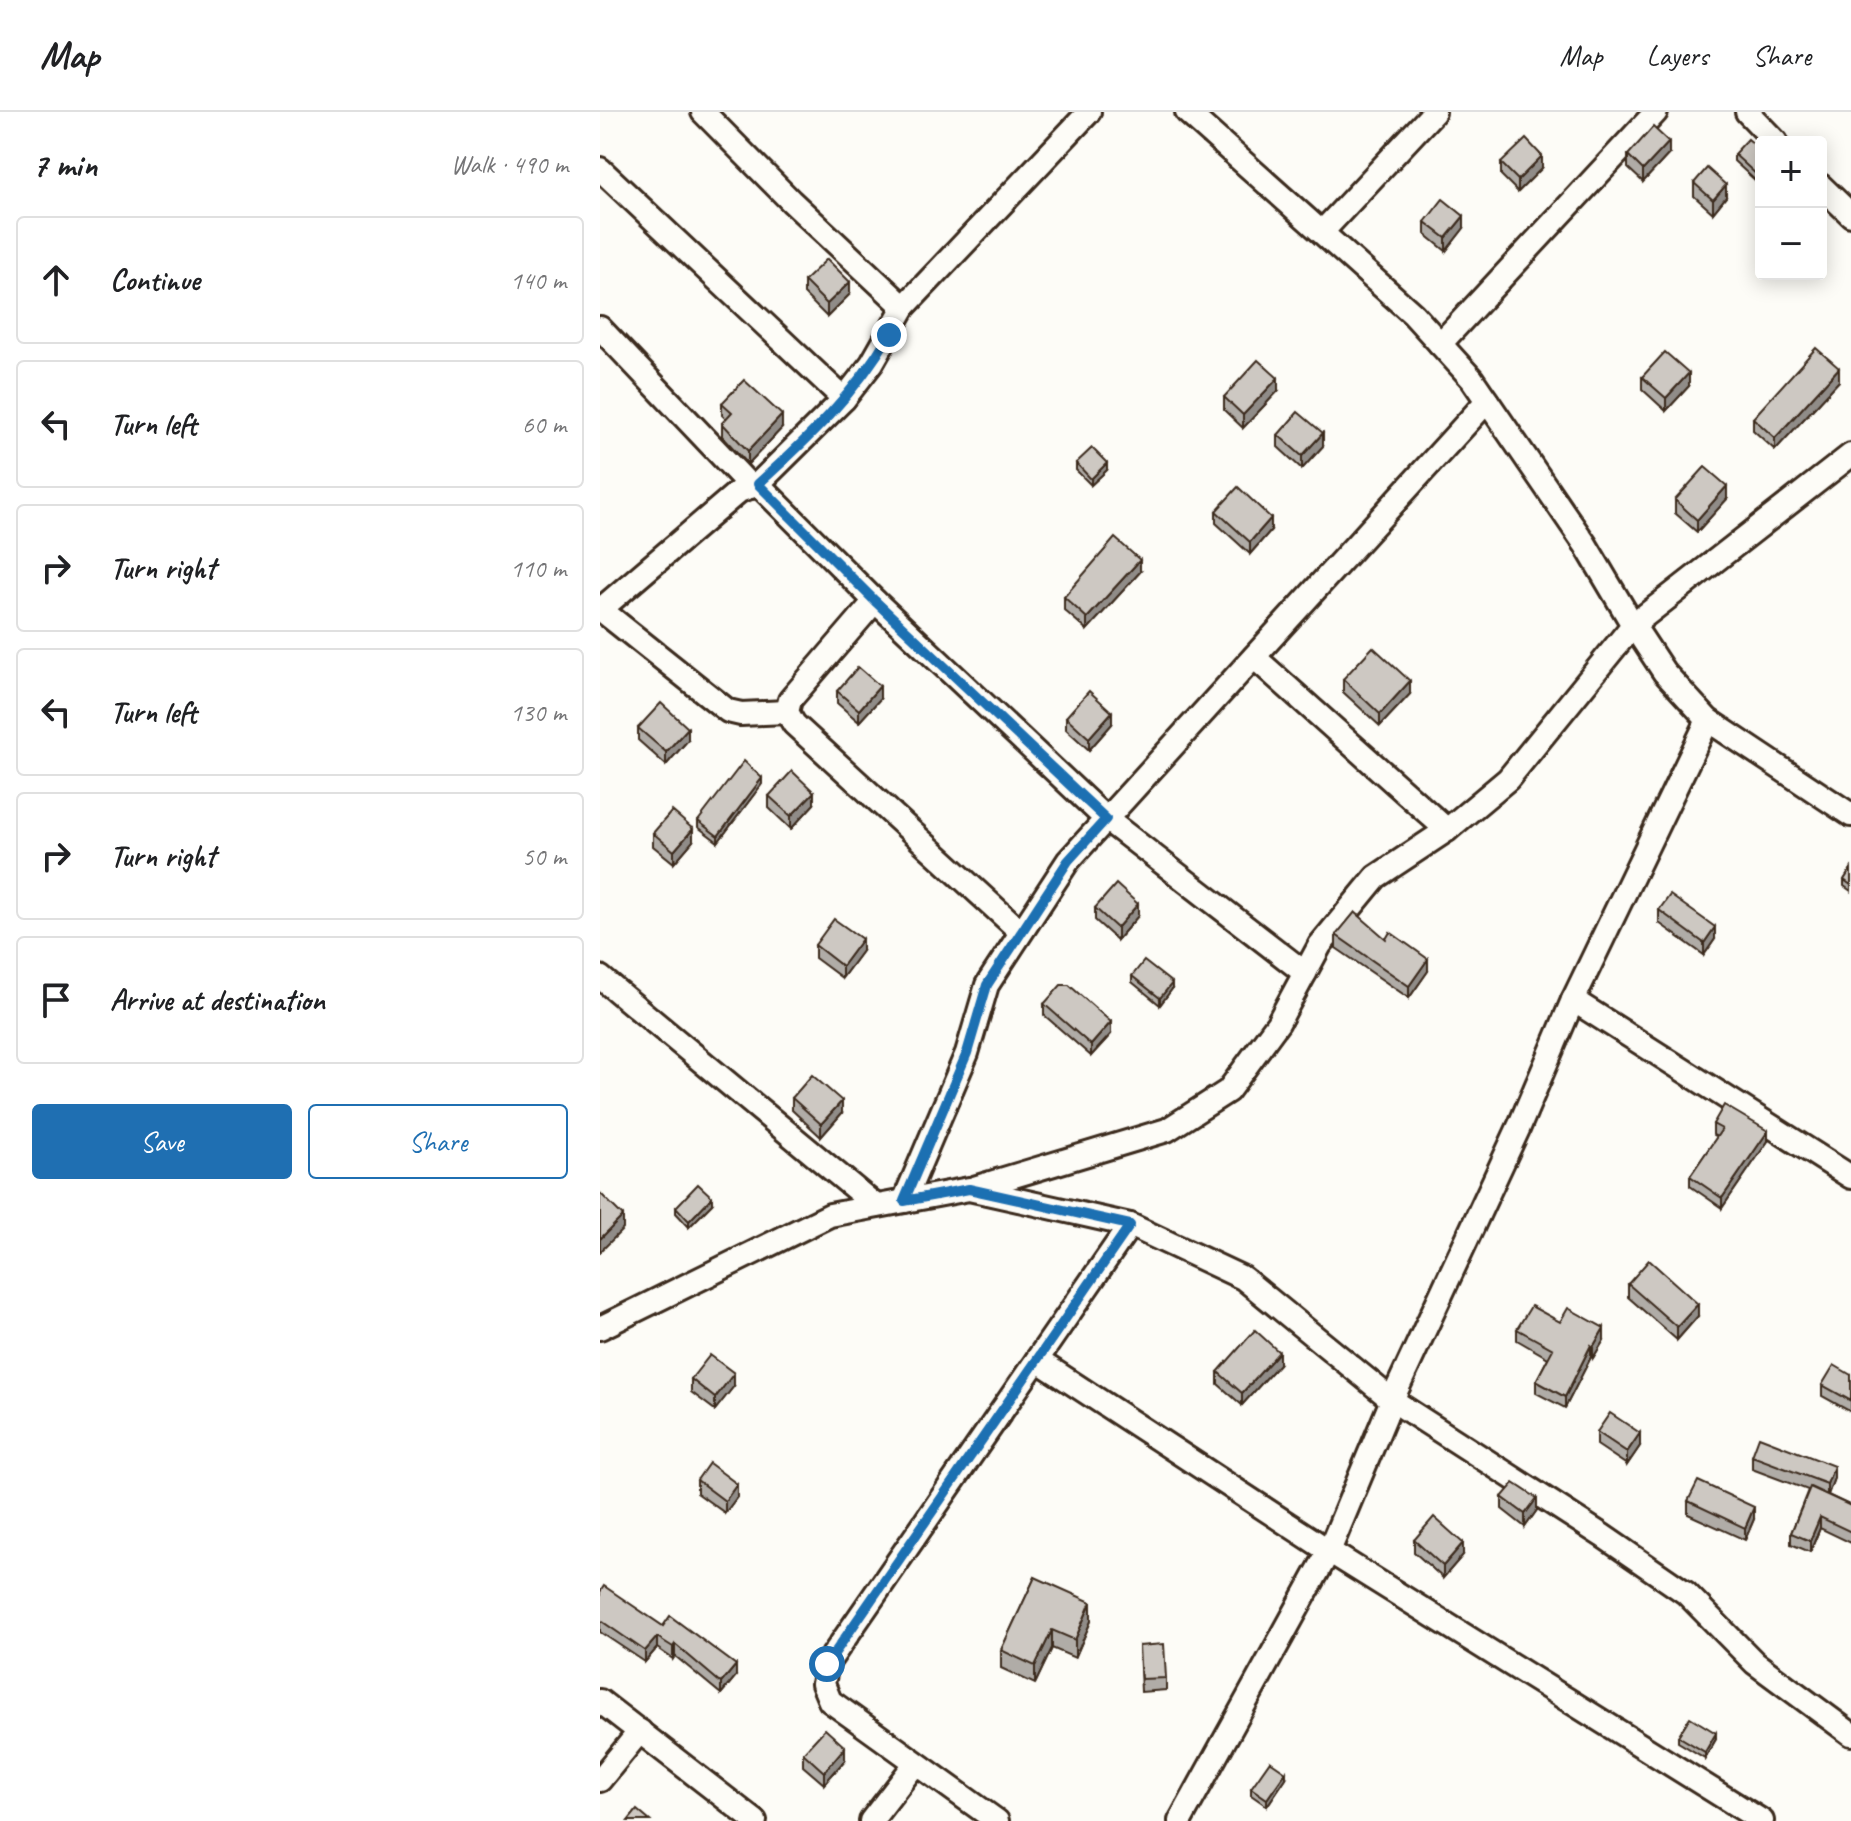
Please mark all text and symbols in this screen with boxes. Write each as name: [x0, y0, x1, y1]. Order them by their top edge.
text: Map: [40, 32, 99, 79]
text: Map: [1560, 38, 1603, 73]
text: Layers: [1647, 38, 1708, 73]
text: Share: [1752, 38, 1811, 73]
map controls: [1755, 136, 1827, 280]
button: +: [1755, 136, 1827, 208]
text: 7 min: [32, 143, 97, 186]
text: Walk · 490 m: [451, 148, 568, 181]
button: −: [1755, 208, 1827, 280]
icon: ahead: [34, 258, 78, 302]
text: Continue: [110, 261, 200, 299]
text: 140 m: [510, 264, 566, 297]
route end: [871, 317, 907, 353]
icon: left: [34, 402, 78, 446]
text: Turn left: [110, 405, 197, 443]
text: 60 m: [522, 408, 566, 441]
icon: right: [34, 546, 78, 590]
text: Turn right: [110, 549, 215, 587]
text: 110 m: [510, 552, 566, 585]
icon: left: [34, 690, 78, 734]
text: Turn left: [110, 693, 197, 731]
text: 130 m: [510, 696, 566, 729]
icon: right: [34, 834, 78, 878]
text: Turn right: [110, 837, 215, 875]
text: 50 m: [522, 840, 566, 873]
icon: arrive: [34, 978, 78, 1022]
text: Arrive at destination: [110, 981, 325, 1019]
button: Save: [32, 1104, 292, 1179]
button: Share: [308, 1104, 568, 1179]
route start: [809, 1646, 845, 1682]

